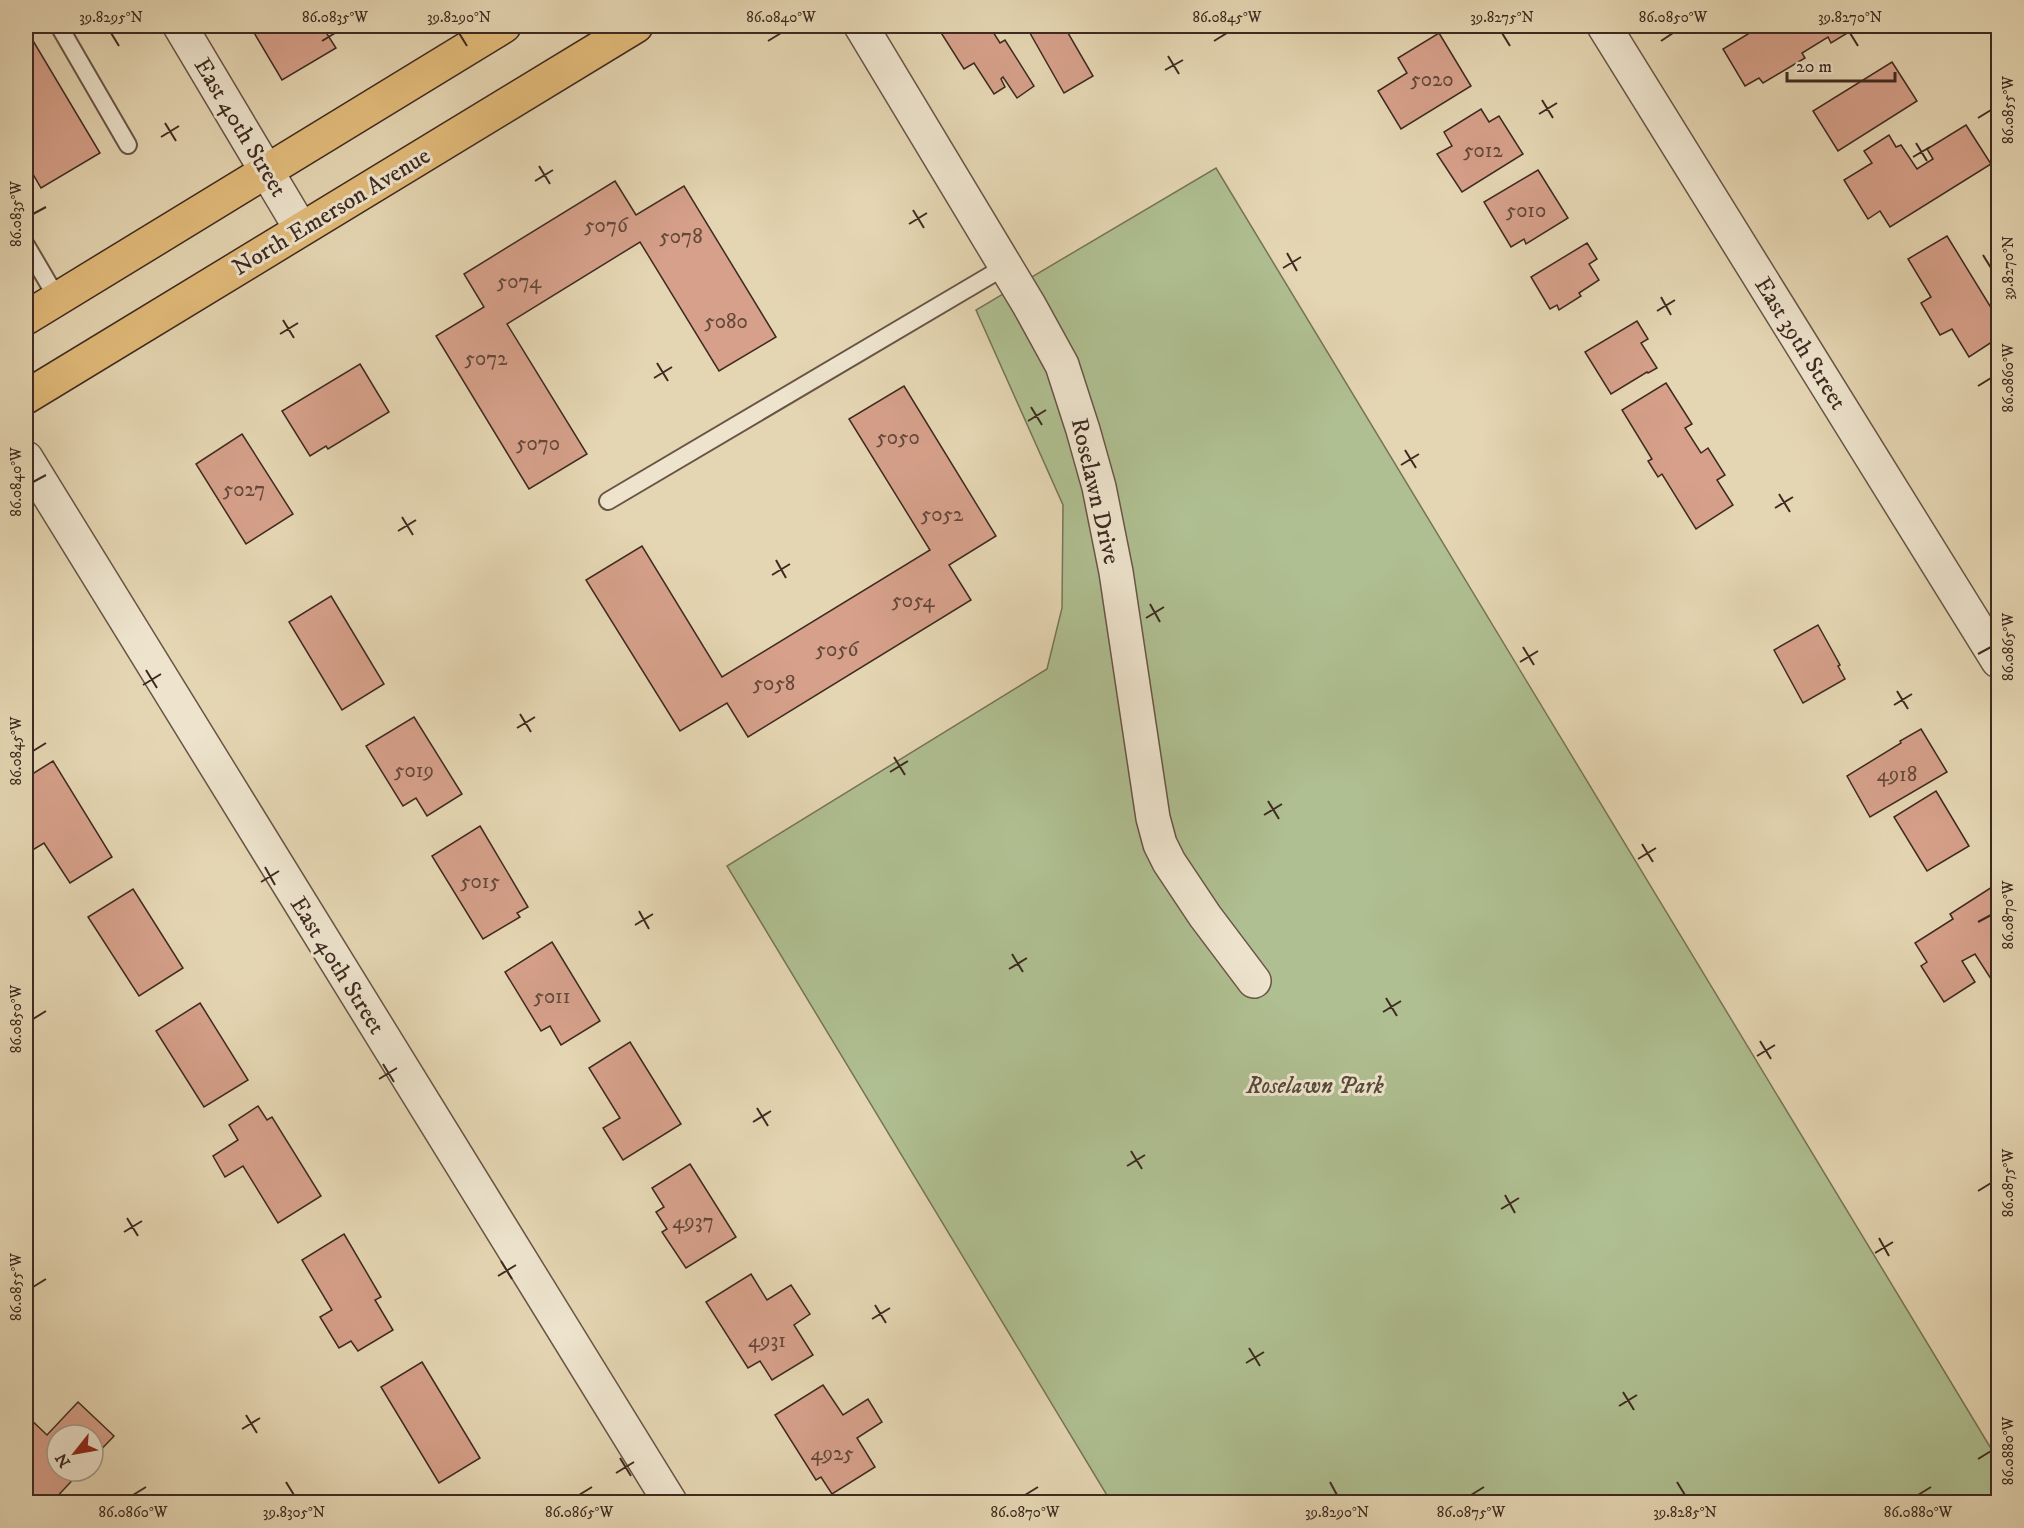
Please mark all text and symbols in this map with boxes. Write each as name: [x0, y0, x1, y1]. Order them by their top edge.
text: 39.8295°N: [79, 8, 143, 27]
text: 86.0835°W: [302, 8, 368, 27]
text: 39.8290°N: [427, 8, 491, 27]
text: 86.0840°W: [746, 8, 816, 27]
text: 86.0845°W: [1193, 8, 1262, 27]
text: 39.8275°N: [1470, 8, 1534, 27]
text: 86.0850°W: [1639, 8, 1708, 27]
text: 39.8270°N: [1818, 8, 1882, 27]
scale bar: [1787, 45, 1895, 83]
street label: East 40th Street: [187, 53, 294, 203]
text: 20 m: [1796, 56, 1832, 78]
house number: 5020: [1410, 67, 1454, 93]
text: 86.0855°W: [1999, 76, 2018, 144]
house number: 5012: [1463, 138, 1504, 164]
street label: North Emerson Avenue: [227, 141, 436, 283]
text: 86.0835°W: [7, 181, 26, 247]
house number: 5010: [1506, 198, 1546, 224]
house number: 5076: [584, 213, 629, 239]
house number: 5078: [659, 224, 703, 250]
text: 39.8270°N: [1999, 236, 2018, 300]
house number: 5074: [497, 269, 542, 295]
street label: East 39th Street: [1747, 271, 1853, 416]
house number: 5080: [704, 309, 748, 335]
text: 86.0860°W: [1999, 343, 2018, 412]
house number: 5072: [464, 346, 508, 372]
street label: Roselawn Drive: [1064, 415, 1126, 567]
house number: 5050: [876, 425, 920, 451]
house number: 5070: [516, 431, 560, 457]
text: 86.0840°W: [7, 447, 26, 517]
house number: 5027: [223, 477, 265, 503]
house number: 5052: [921, 502, 964, 528]
house number: 5054: [891, 588, 935, 614]
text: 86.0865°W: [1999, 613, 2018, 681]
house number: 5056: [815, 637, 860, 663]
house number: 5058: [753, 671, 795, 697]
text: 86.0845°W: [7, 716, 26, 785]
house number: 5019: [394, 758, 434, 784]
house number: 4918: [1877, 762, 1917, 788]
house number: 5015: [460, 869, 500, 895]
text: 86.0870°W: [1999, 880, 2018, 949]
street label: East 40th Street: [283, 891, 392, 1040]
text: 86.0850°W: [7, 984, 26, 1053]
house number: 5011: [533, 984, 571, 1010]
park label: Roselawn Park: [1245, 1071, 1384, 1101]
text: 86.0875°W: [1999, 1149, 2018, 1217]
house number: 4937: [672, 1209, 714, 1235]
text: 86.0855°W: [7, 1253, 26, 1321]
house number: 4931: [748, 1328, 786, 1354]
text: 86.0880°W: [1999, 1416, 2018, 1485]
north arrow: [45, 1423, 105, 1483]
house number: 4925: [810, 1441, 854, 1467]
text: N: [51, 1449, 75, 1471]
text: 86.0860°W: [99, 1503, 168, 1522]
text: 39.8305°N: [263, 1503, 325, 1522]
text: 86.0865°W: [545, 1503, 613, 1522]
text: 86.0870°W: [991, 1503, 1060, 1522]
text: 39.8290°N: [1305, 1503, 1369, 1522]
text: 86.0875°W: [1437, 1503, 1505, 1522]
text: 39.8285°N: [1653, 1503, 1717, 1522]
text: 86.0880°W: [1884, 1503, 1953, 1522]

